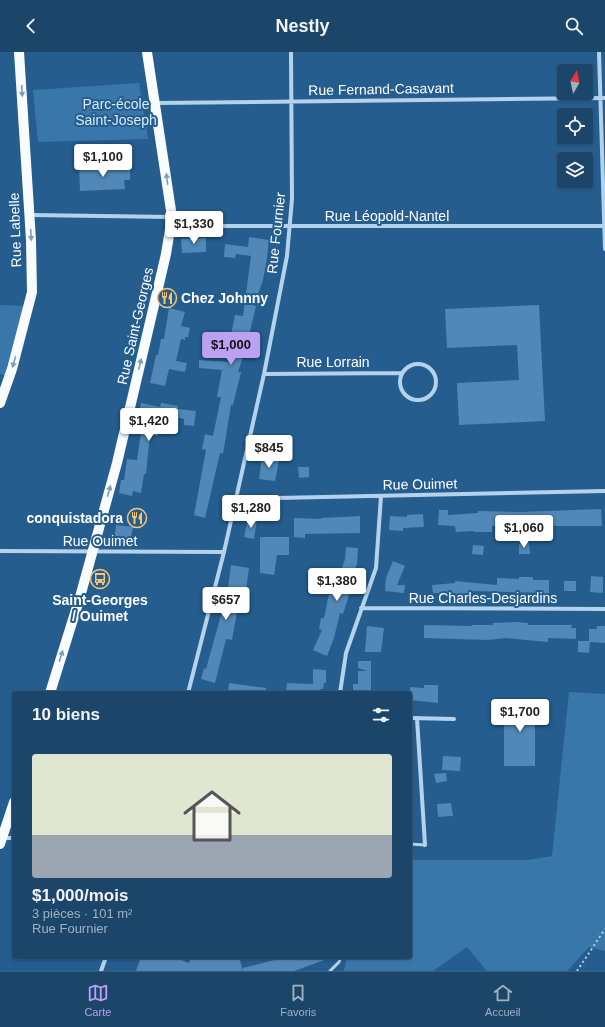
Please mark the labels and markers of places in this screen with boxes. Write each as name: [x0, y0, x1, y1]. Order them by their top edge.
pin: $1,100: [70, 144, 136, 178]
pin: $1,330: [161, 211, 227, 245]
restaurant icon: Chez Johnny: [156, 287, 178, 309]
place label: Chez Johnny: [181, 290, 268, 306]
pin: $1,000: [198, 332, 264, 366]
pin: $1,420: [116, 408, 182, 442]
pin: $845: [245, 435, 293, 469]
pin: $1,280: [218, 495, 284, 529]
restaurant icon: conquistadora: [126, 507, 148, 529]
place label: conquistadora: [27, 510, 123, 526]
pin: $1,060: [491, 515, 557, 549]
bus stop icon: Saint-Georges / Ouimet: [89, 568, 111, 590]
pin: $1,380: [304, 568, 370, 602]
pin: $657: [202, 587, 250, 621]
place label: Saint-Georges / Ouimet: [52, 592, 148, 624]
pin: $1,700: [487, 699, 553, 733]

